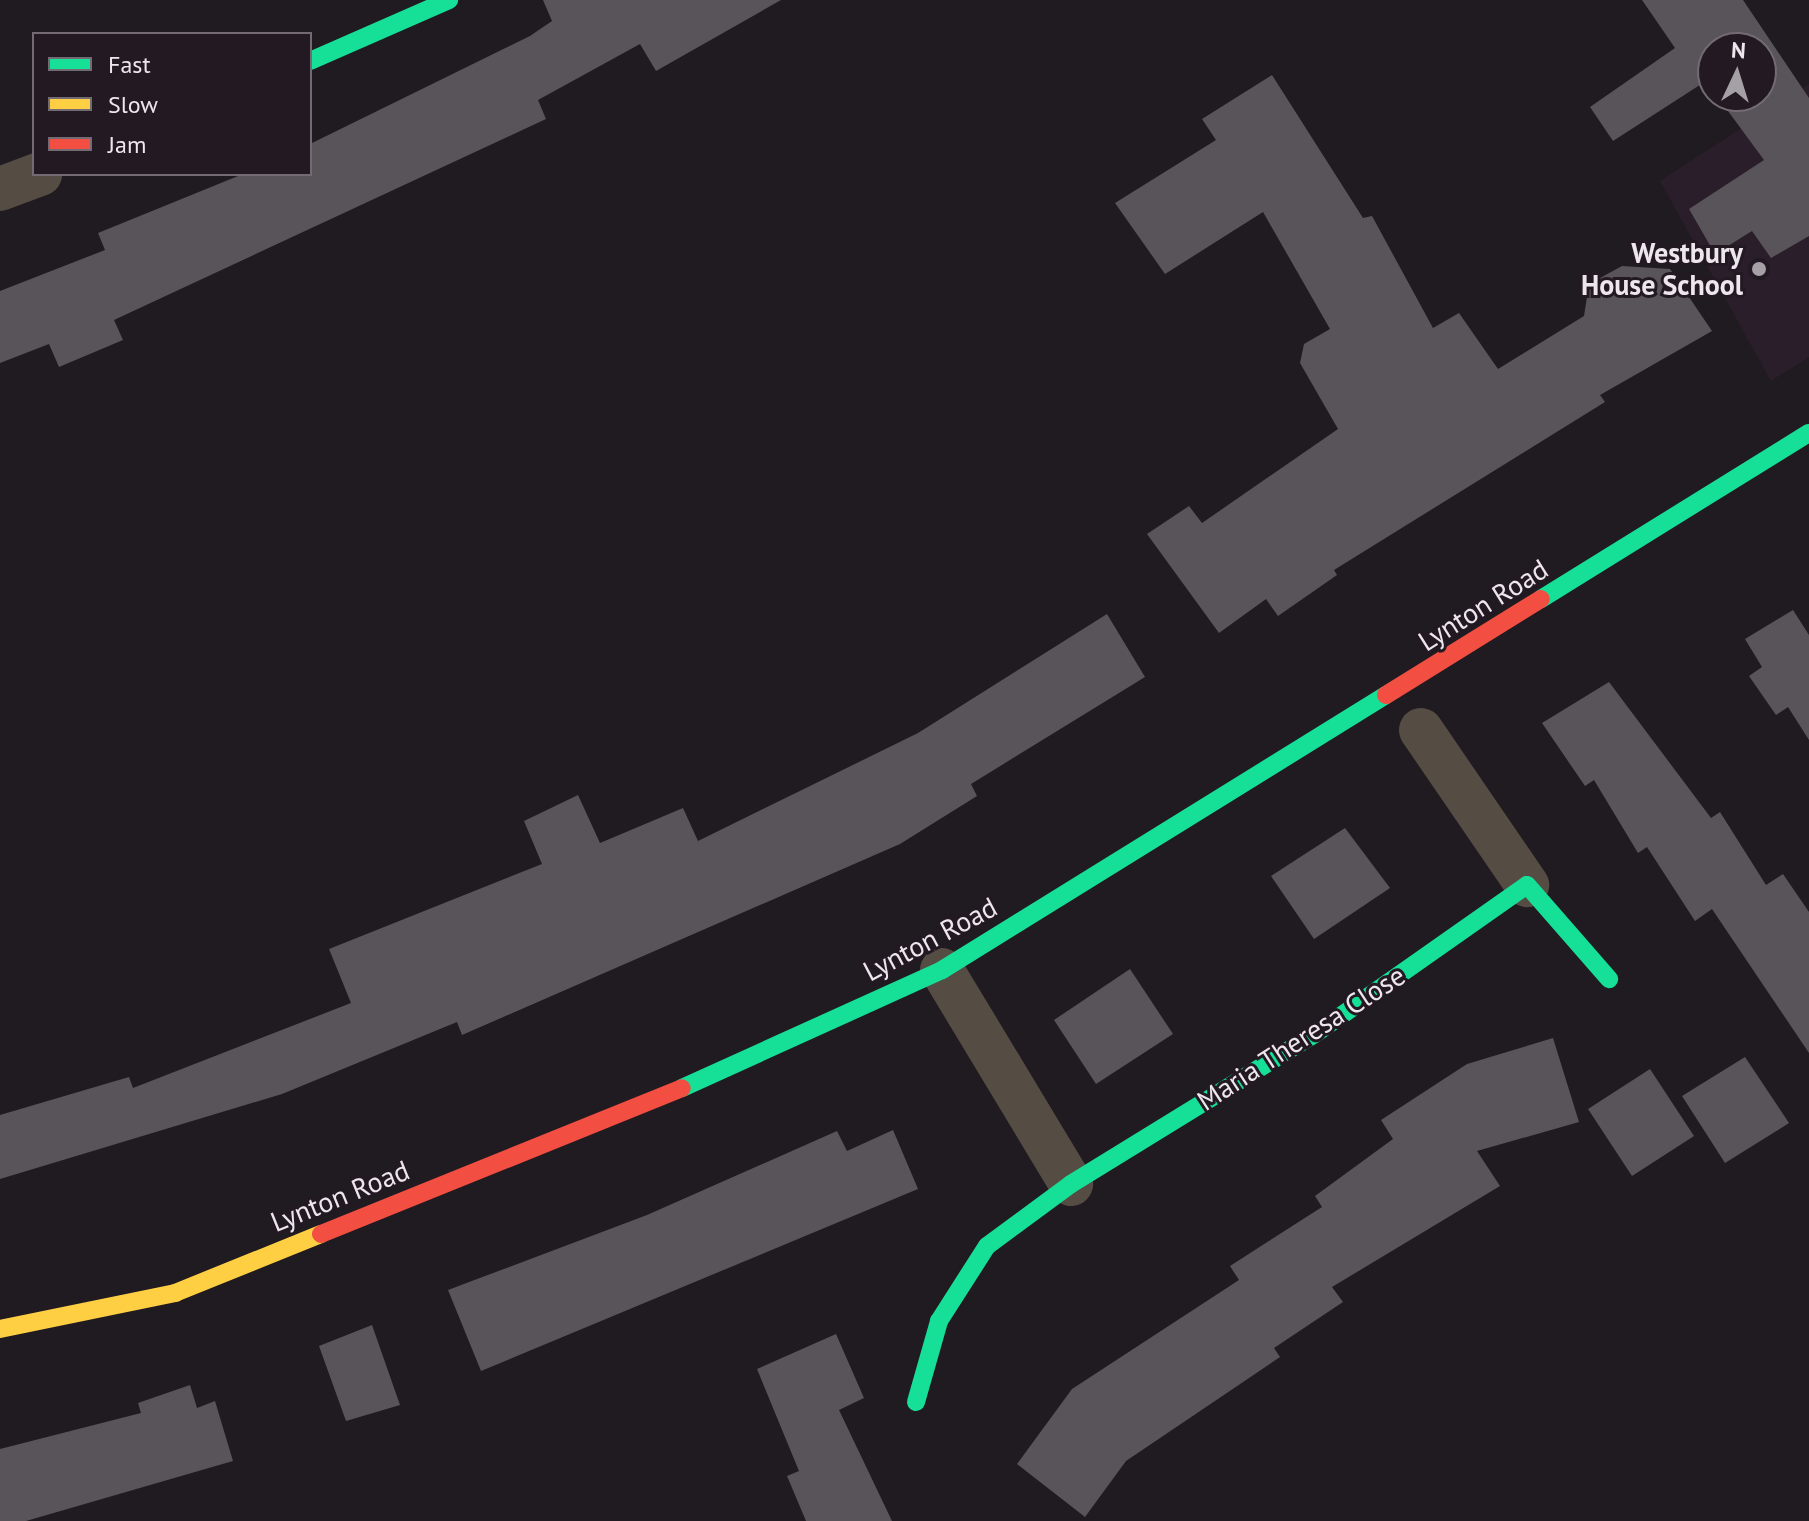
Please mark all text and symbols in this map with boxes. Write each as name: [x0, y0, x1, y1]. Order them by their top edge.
legend: [32, 32, 312, 176]
north arrow: [1697, 32, 1777, 112]
text: N: [1730, 36, 1747, 65]
text: Fast: [108, 49, 151, 80]
text: Slow: [108, 89, 158, 120]
text: Jam: [108, 129, 146, 160]
place label: Westbury House School: [1581, 236, 1743, 302]
marker: Westbury House School: [1750, 260, 1768, 278]
street label: Lynton Road: [1412, 552, 1554, 658]
street label: Lynton Road: [858, 890, 1002, 988]
street label: Maria Theresa Close: [1191, 958, 1411, 1118]
street label: Lynton Road: [266, 1153, 414, 1239]

